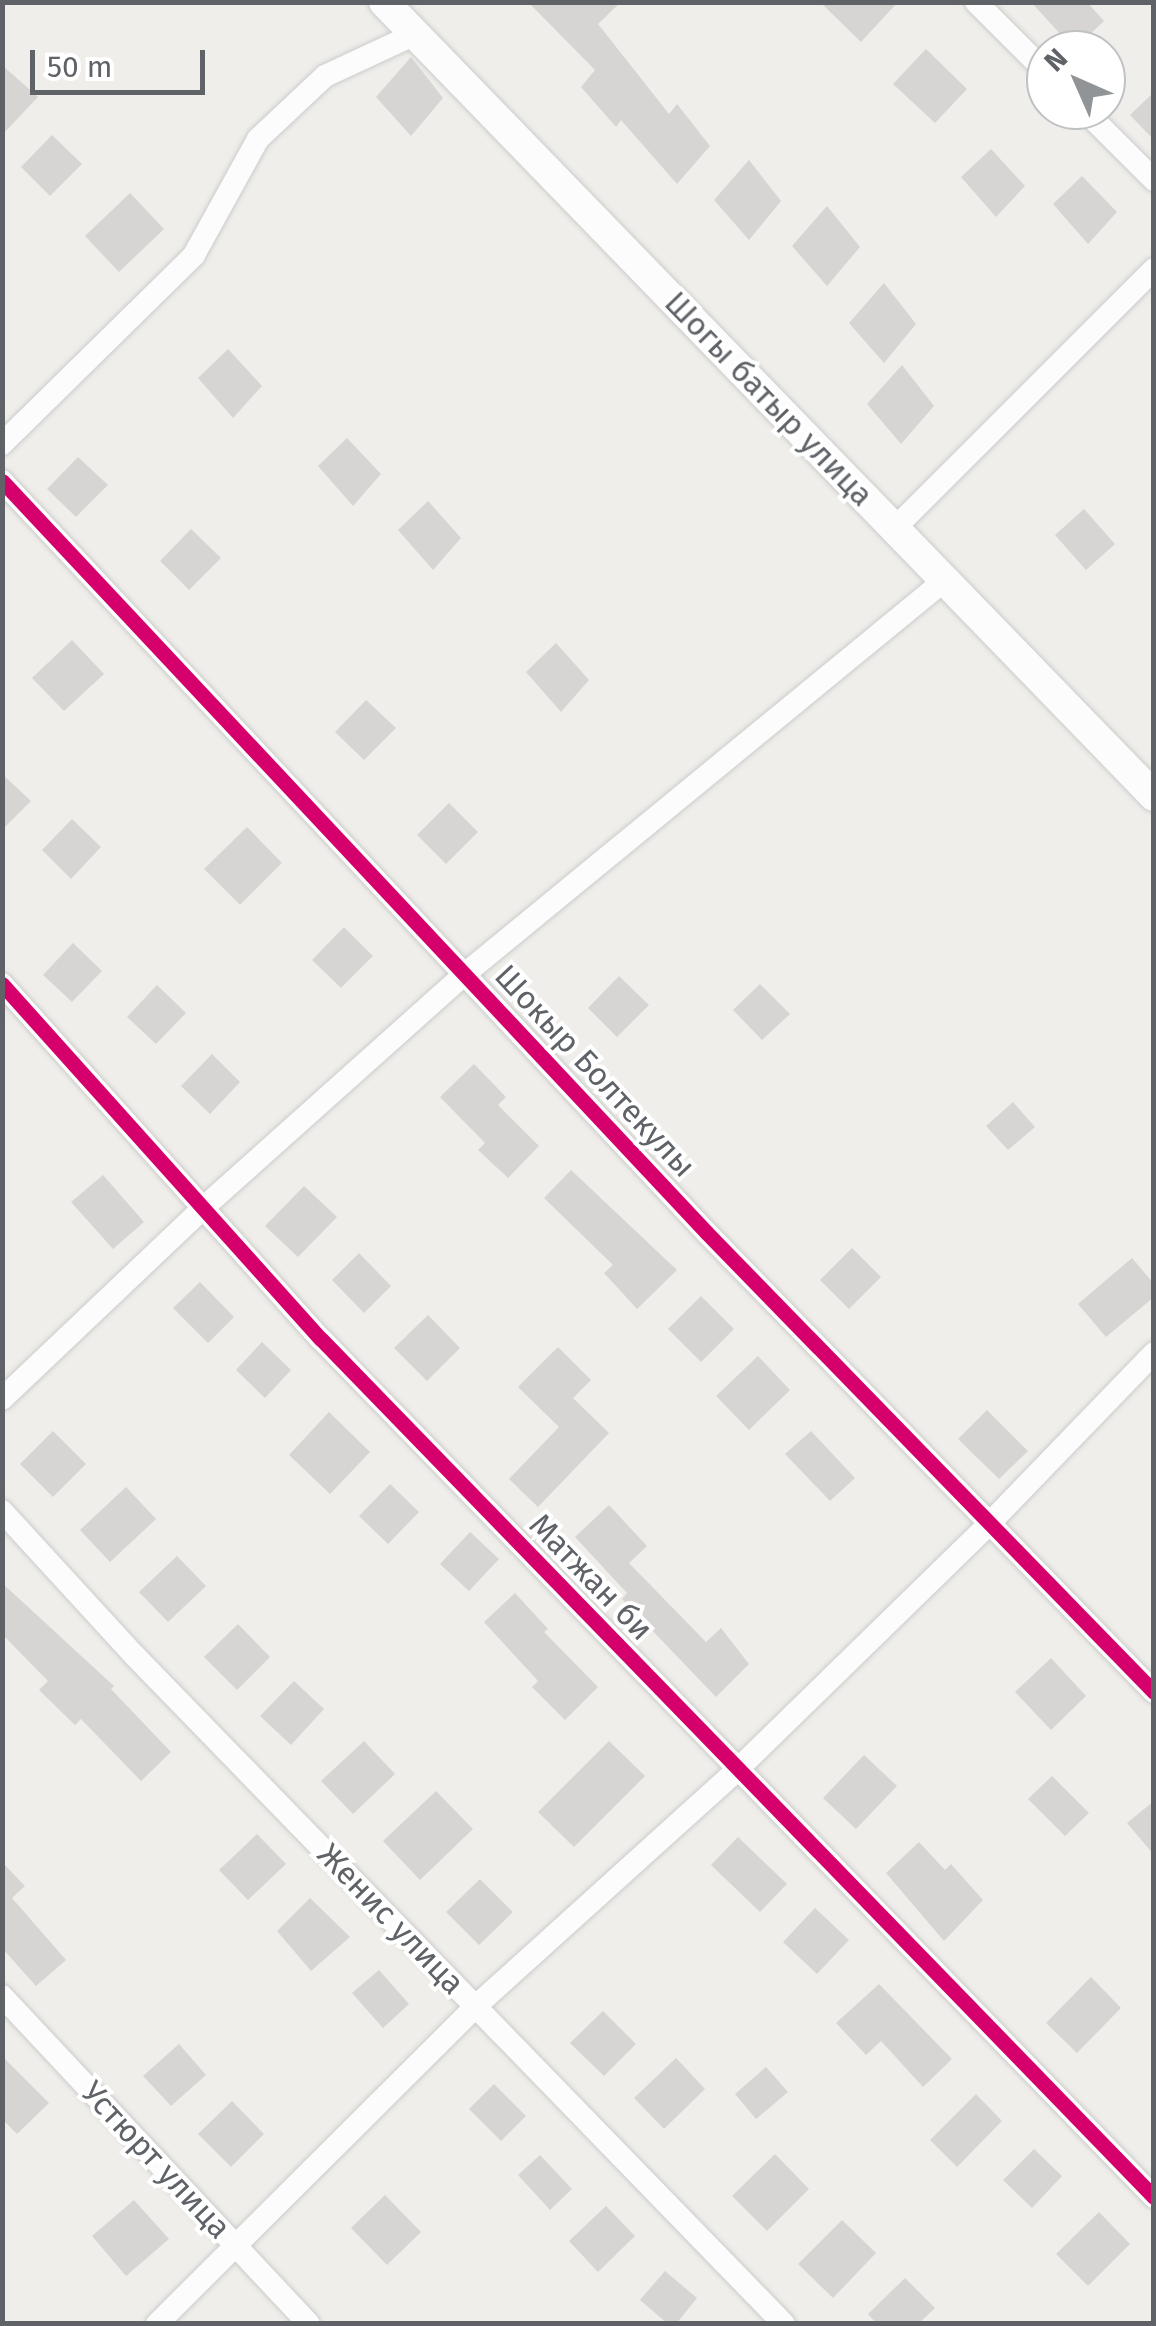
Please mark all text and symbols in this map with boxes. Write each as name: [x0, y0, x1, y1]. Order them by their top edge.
scale bar: [35, 30, 210, 92]
north arrow: [1026, 30, 1126, 130]
text: N: [1038, 42, 1074, 78]
text: 50 m: [47, 49, 112, 85]
street label: Шогы батыр улица: [657, 284, 881, 514]
street label: Шокыр Болтекулы: [487, 957, 703, 1185]
street label: Матжан би: [521, 1506, 661, 1648]
street label: Женис улица: [310, 1836, 472, 2002]
street label: Устюрт улица: [73, 2073, 239, 2247]

